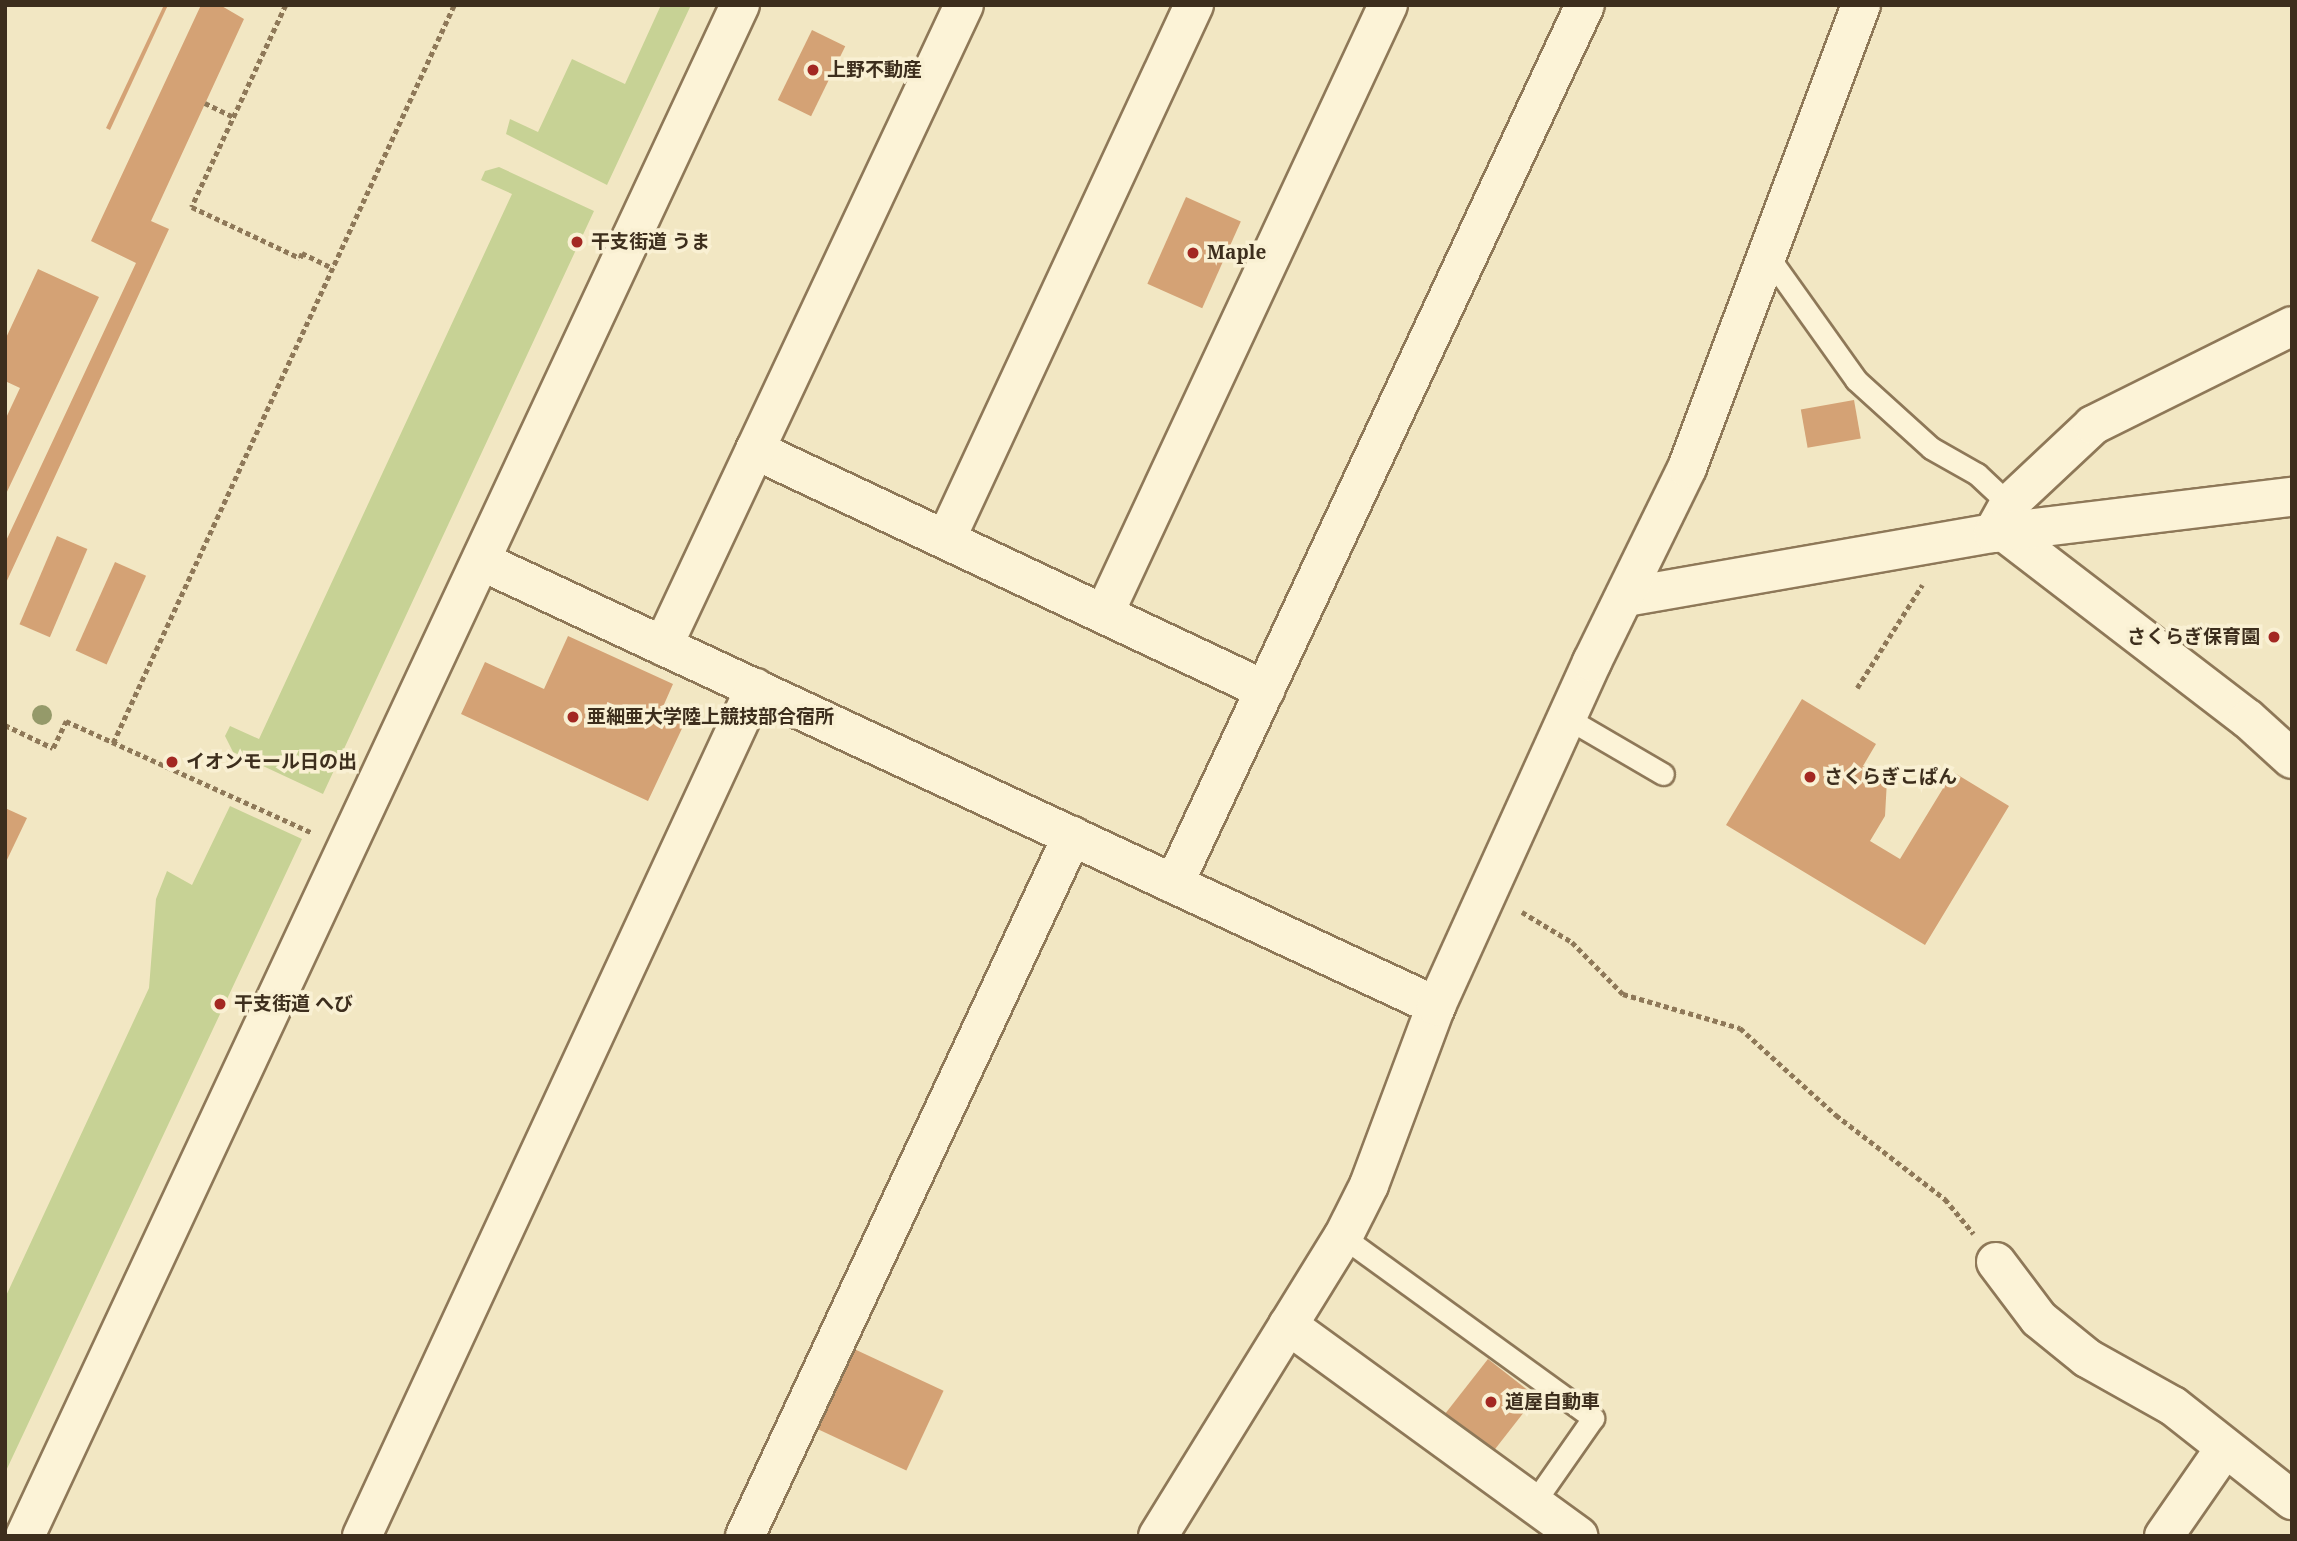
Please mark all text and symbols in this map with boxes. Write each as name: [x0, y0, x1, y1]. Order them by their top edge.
place label: 上野不動産: [827, 59, 922, 81]
marker: 上野不動産: [805, 62, 821, 78]
place label: 干支街道 うま: [591, 231, 710, 253]
marker: 干支街道 うま: [569, 234, 585, 250]
place label: Maple: [1207, 242, 1266, 264]
marker: Maple: [1185, 245, 1201, 261]
place label: さくらぎ保育園: [2127, 626, 2260, 648]
marker: さくらぎ保育園: [2266, 629, 2282, 645]
place label: 亜細亜大学陸上競技部合宿所: [587, 706, 834, 728]
marker: 亜細亜大学陸上競技部合宿所: [565, 709, 581, 725]
place label: イオンモール日の出: [186, 751, 357, 773]
marker: イオンモール日の出: [164, 754, 180, 770]
place label: さくらぎこぱん: [1824, 766, 1957, 788]
marker: さくらぎこぱん: [1802, 769, 1818, 785]
place label: 干支街道 へび: [234, 993, 353, 1015]
marker: 干支街道 へび: [212, 996, 228, 1012]
place label: 道屋自動車: [1505, 1391, 1600, 1413]
marker: 道屋自動車: [1483, 1394, 1499, 1410]

